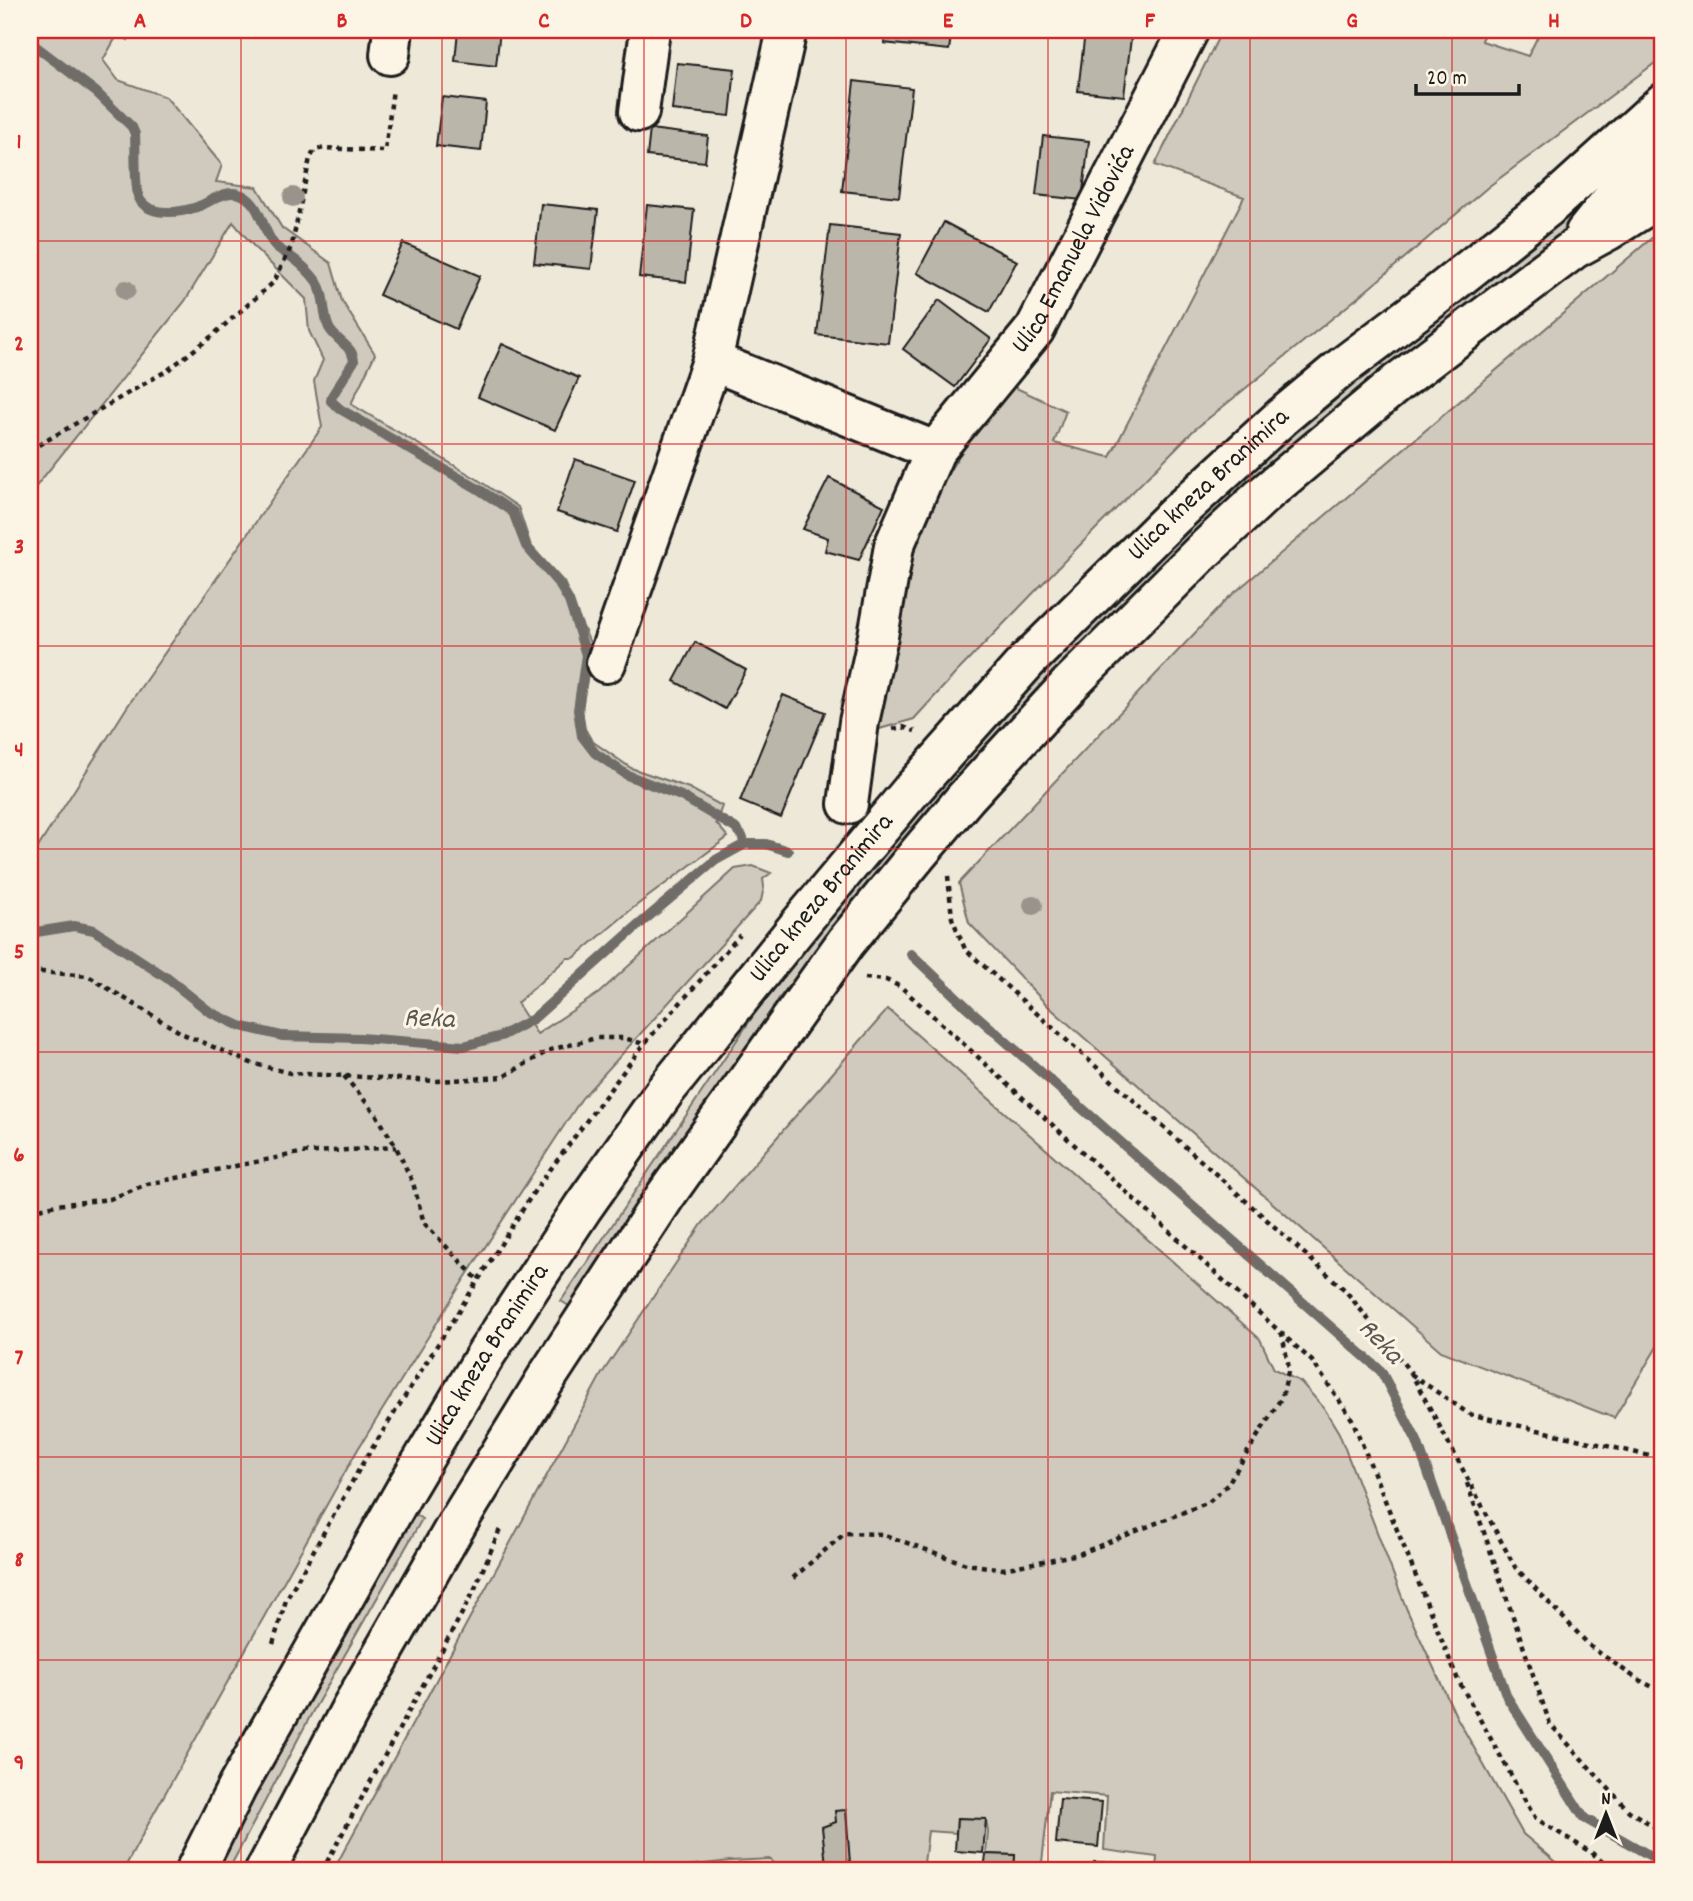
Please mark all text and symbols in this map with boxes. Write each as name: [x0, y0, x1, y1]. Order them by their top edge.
text: A: [134, 6, 146, 39]
text: B: [337, 6, 348, 39]
text: C: [538, 6, 550, 39]
text: D: [740, 6, 752, 39]
text: E: [943, 6, 954, 39]
text: F: [1145, 6, 1156, 39]
text: G: [1346, 6, 1358, 39]
text: H: [1548, 6, 1560, 39]
scale bar: [1416, 52, 1520, 96]
text: 20 m: [1427, 65, 1467, 95]
text: 1: [16, 127, 22, 160]
street label: Ulica Emanuela Vidovića: [1003, 138, 1146, 362]
text: 2: [14, 329, 24, 362]
street label: Ulica kneza Branimira: [1120, 399, 1299, 570]
text: 3: [14, 532, 24, 565]
text: 4: [14, 735, 24, 768]
street label: Ulica kneza Branimira: [741, 805, 903, 991]
text: 5: [14, 937, 24, 970]
water label: Reka: [403, 1000, 457, 1042]
text: 6: [13, 1140, 25, 1173]
street label: Ulica kneza Branimira: [416, 1256, 559, 1454]
water label: Reka: [1347, 1311, 1412, 1376]
text: 7: [15, 1343, 24, 1376]
text: 8: [14, 1545, 24, 1578]
text: 9: [14, 1748, 24, 1781]
north arrow: [1570, 1778, 1640, 1848]
text: N: [1601, 1787, 1611, 1814]

